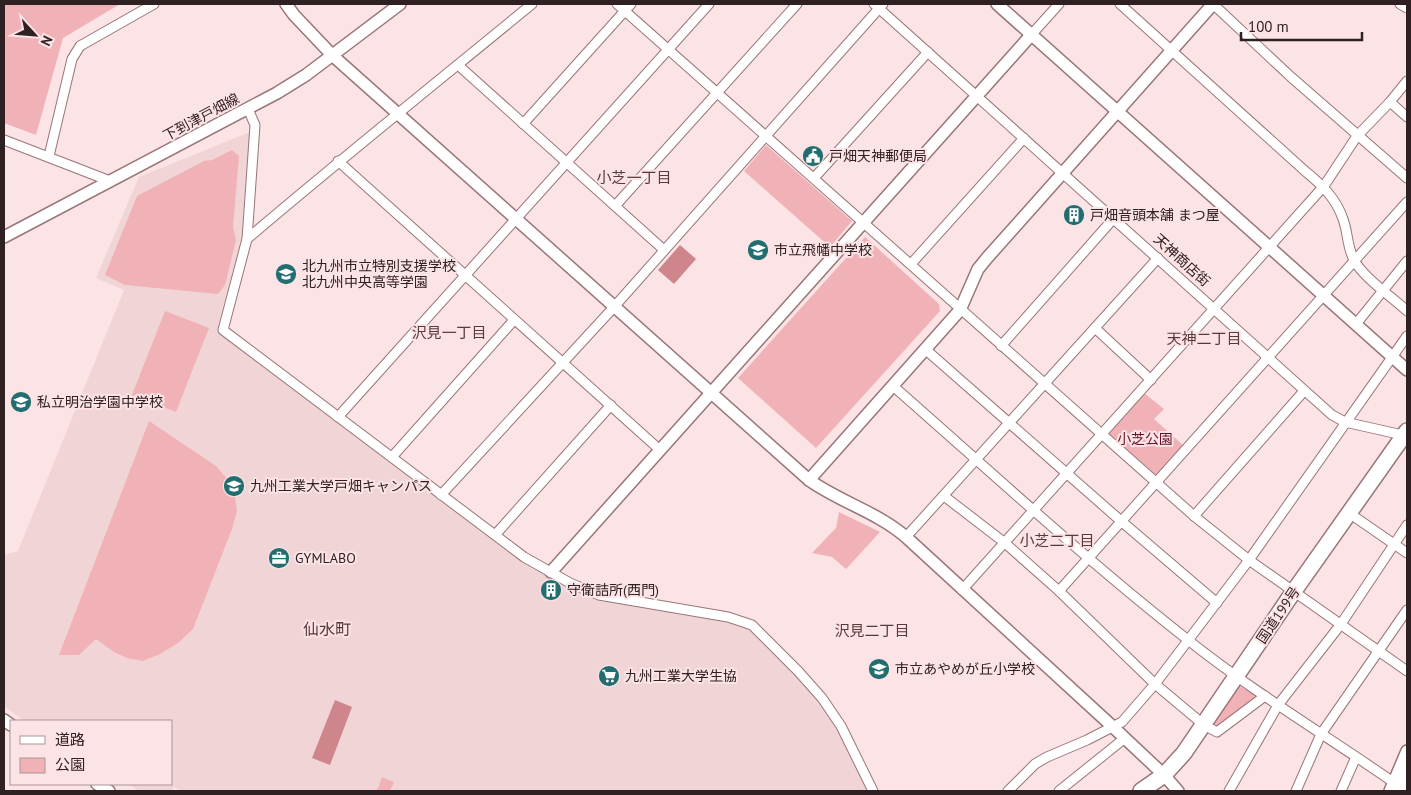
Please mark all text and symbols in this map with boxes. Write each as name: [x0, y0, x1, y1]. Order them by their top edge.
north arrow: [10, 10, 60, 60]
scale bar: [1241, 10, 1362, 42]
text: 100 m: [1248, 17, 1289, 36]
text: N: [37, 33, 57, 49]
street label: 下到津戸畑線: [160, 89, 242, 145]
public building icon: 戸畑天神郵便局: [801, 144, 825, 168]
place label: 戸畑天神郵便局: [829, 147, 927, 165]
district label: 小芝一丁目: [596, 168, 672, 187]
building icon: 戸畑音頭本舗 まつ屋: [1062, 203, 1086, 227]
place label: 戸畑音頭本舗 まつ屋: [1090, 206, 1220, 224]
street label: 天神商店街: [1150, 230, 1214, 290]
school or university icon: 市立飛幡中学校: [746, 238, 770, 262]
place label: 市立飛幡中学校: [774, 241, 872, 259]
place label: 北九州市立特別支援学校 北九州中央高等学園: [302, 257, 456, 291]
school or university icon: 北九州市立特別支援学校 北九州中央高等学園: [274, 262, 298, 286]
district label: 沢見一丁目: [411, 323, 487, 342]
district label: 天神二丁目: [1166, 329, 1242, 348]
school or university icon: 私立明治学園中学校: [9, 390, 33, 414]
place label: 私立明治学園中学校: [37, 393, 163, 411]
park label: 小芝公園: [1117, 430, 1173, 448]
school or university icon: 九州工業大学戸畑キャンパス: [222, 474, 246, 498]
place label: 九州工業大学戸畑キャンパス: [250, 477, 432, 495]
district label: 小芝二丁目: [1019, 531, 1095, 550]
office icon: GYMLABO: [267, 546, 291, 570]
place label: GYMLABO: [295, 549, 356, 567]
building icon: 守衛詰所(西門): [539, 578, 563, 602]
place label: 守衛詰所(西門): [567, 581, 659, 599]
street label: 国道199号: [1252, 583, 1304, 647]
district label: 仙水町: [303, 619, 351, 639]
district label: 沢見二丁目: [834, 621, 910, 640]
school or university icon: 市立あやめが丘小学校: [867, 657, 891, 681]
place label: 市立あやめが丘小学校: [895, 660, 1035, 678]
supermarket icon: 九州工業大学生協: [597, 664, 621, 688]
place label: 九州工業大学生協: [625, 667, 737, 685]
legend: [10, 720, 172, 785]
text: 道路: [55, 730, 85, 749]
text: 公園: [55, 755, 85, 774]

